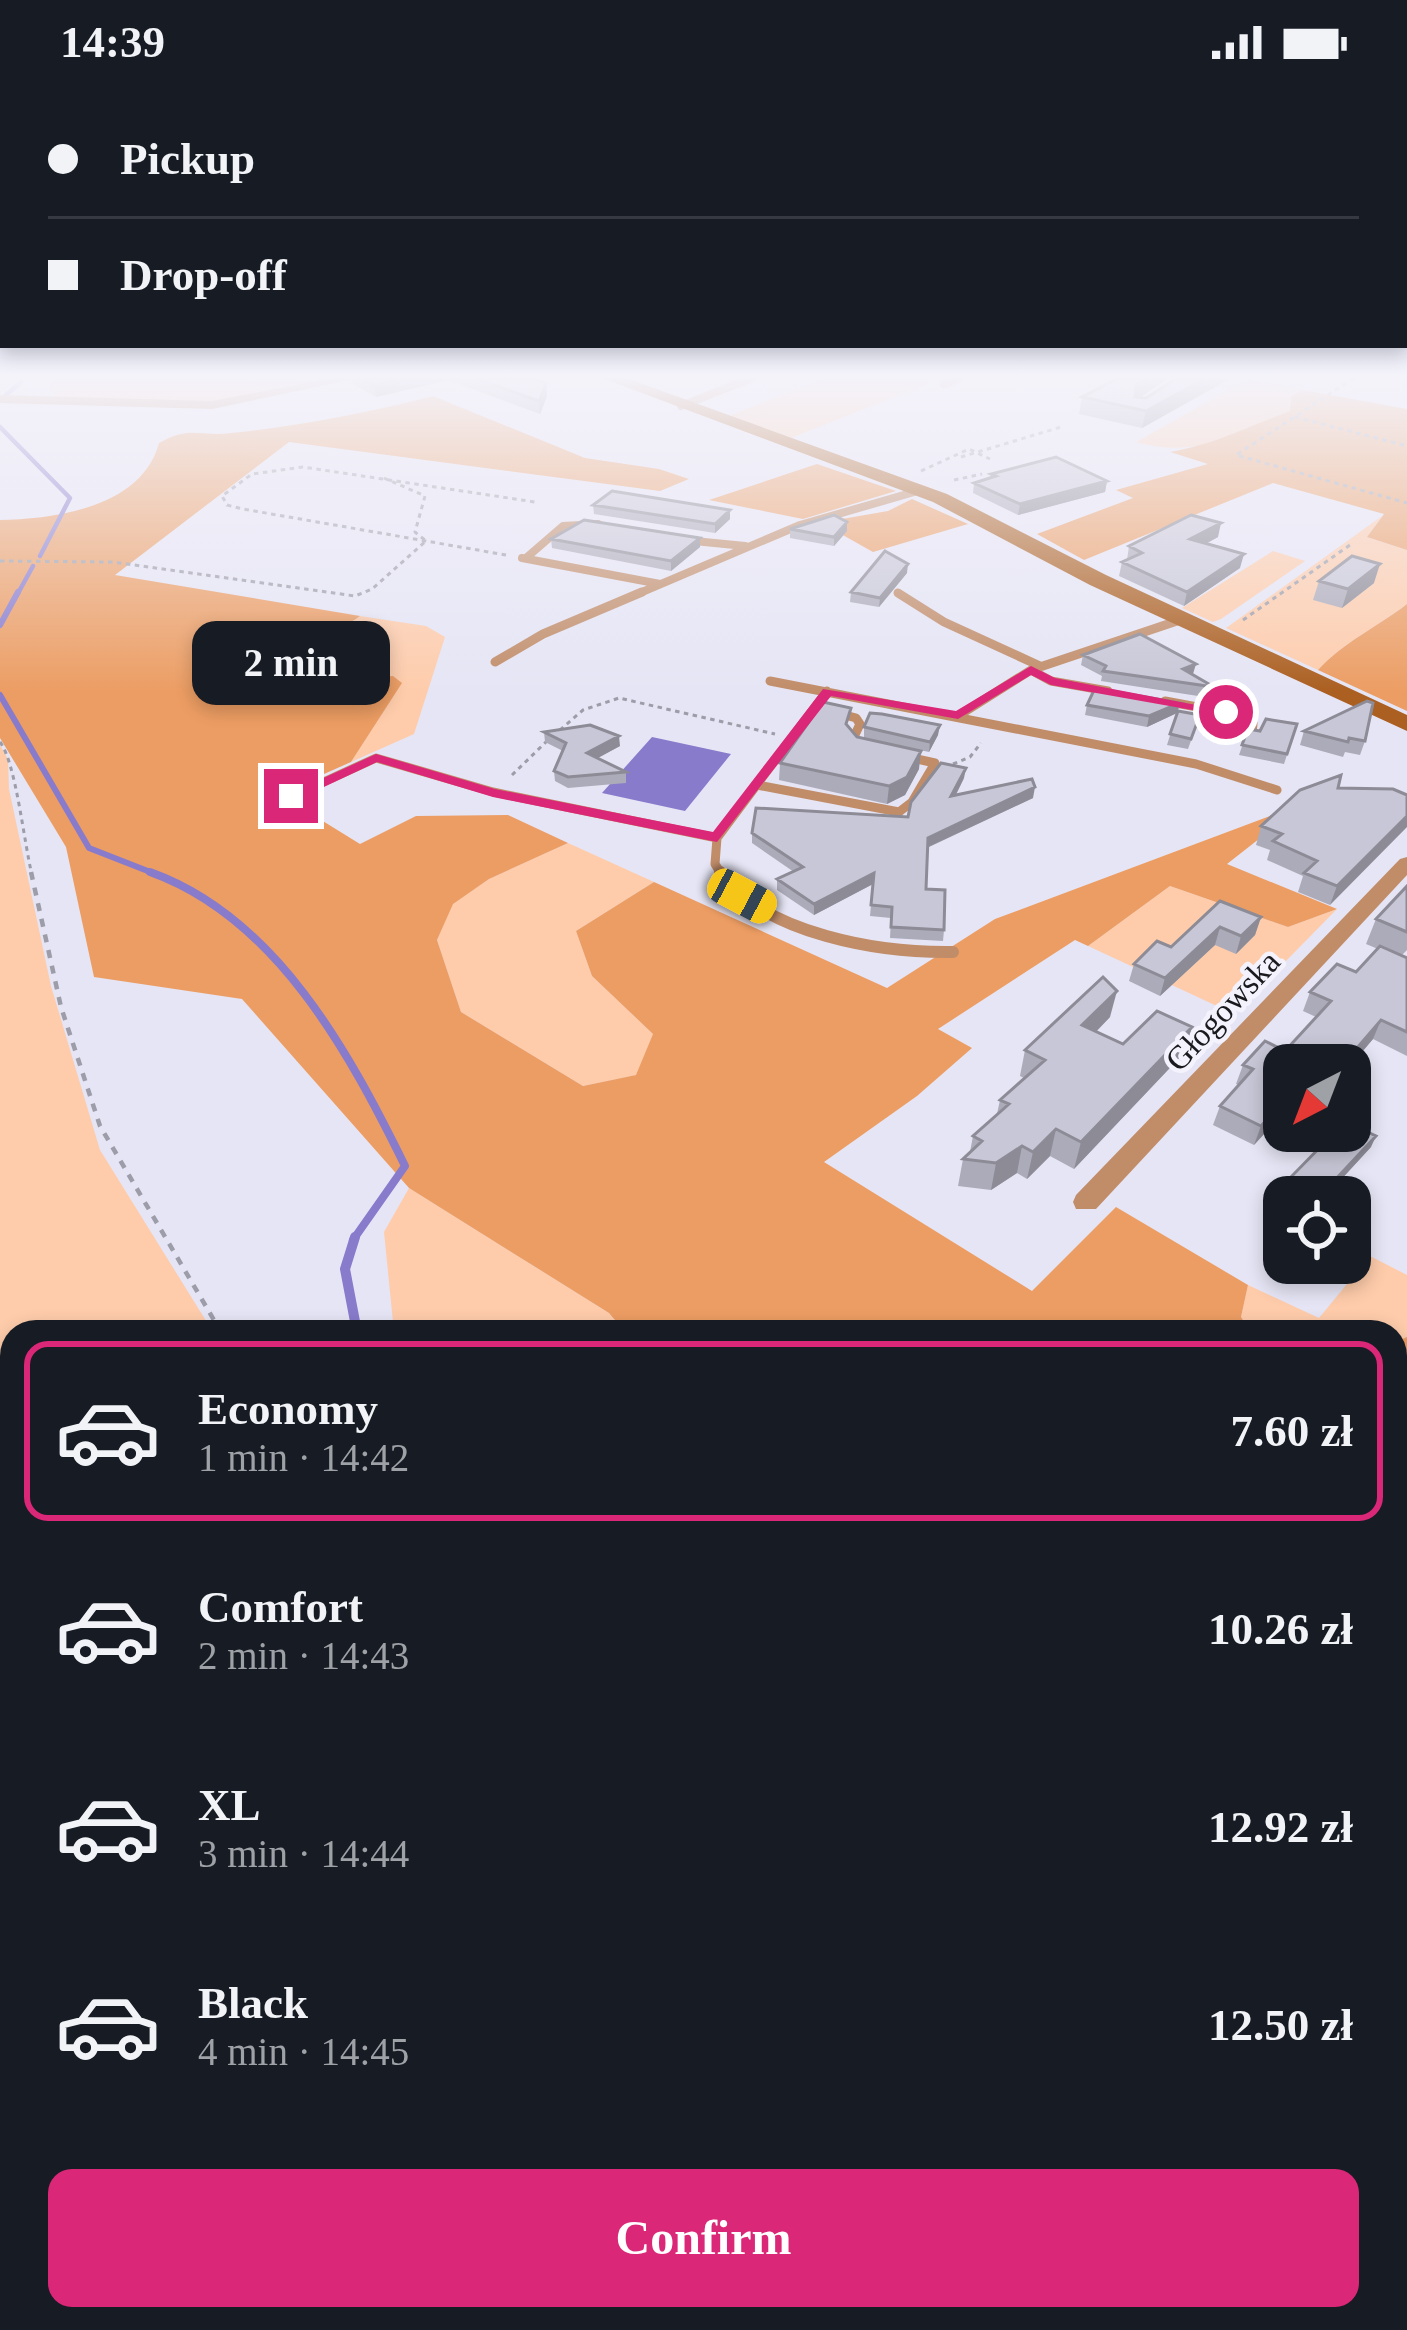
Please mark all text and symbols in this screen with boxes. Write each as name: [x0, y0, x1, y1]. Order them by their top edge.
text: 14:39: [60, 17, 165, 67]
text: Pickup: [120, 134, 255, 184]
text: Drop-off: [120, 250, 287, 300]
callout: 2 min: [192, 622, 390, 706]
text: 2 min: [244, 641, 338, 684]
route start: [1199, 685, 1253, 739]
route end: [264, 769, 318, 823]
car: [702, 863, 782, 929]
street label: Głogowska: [1158, 943, 1287, 1078]
north arrow: [1263, 1044, 1371, 1152]
map controls: [1263, 1044, 1371, 1284]
button: locate: [1263, 1176, 1371, 1284]
icon: car: [54, 1377, 162, 1485]
text: Economy: [198, 1384, 378, 1434]
text: 7.60 zł: [1231, 1406, 1353, 1456]
text: 1 min · 14:42: [198, 1436, 409, 1479]
icon: car: [54, 1575, 162, 1683]
text: Comfort: [198, 1582, 363, 1632]
text: 10.26 zł: [1208, 1604, 1353, 1654]
text: 2 min · 14:43: [198, 1634, 409, 1677]
icon: car: [54, 1773, 162, 1881]
text: XL: [198, 1780, 261, 1830]
text: 12.92 zł: [1208, 1802, 1353, 1852]
text: 3 min · 14:44: [198, 1832, 409, 1875]
icon: car: [54, 1971, 162, 2079]
text: Black: [198, 1978, 308, 2028]
text: 12.50 zł: [1208, 2000, 1353, 2050]
text: 4 min · 14:45: [198, 2030, 409, 2073]
button: Confirm: [48, 2169, 1359, 2307]

